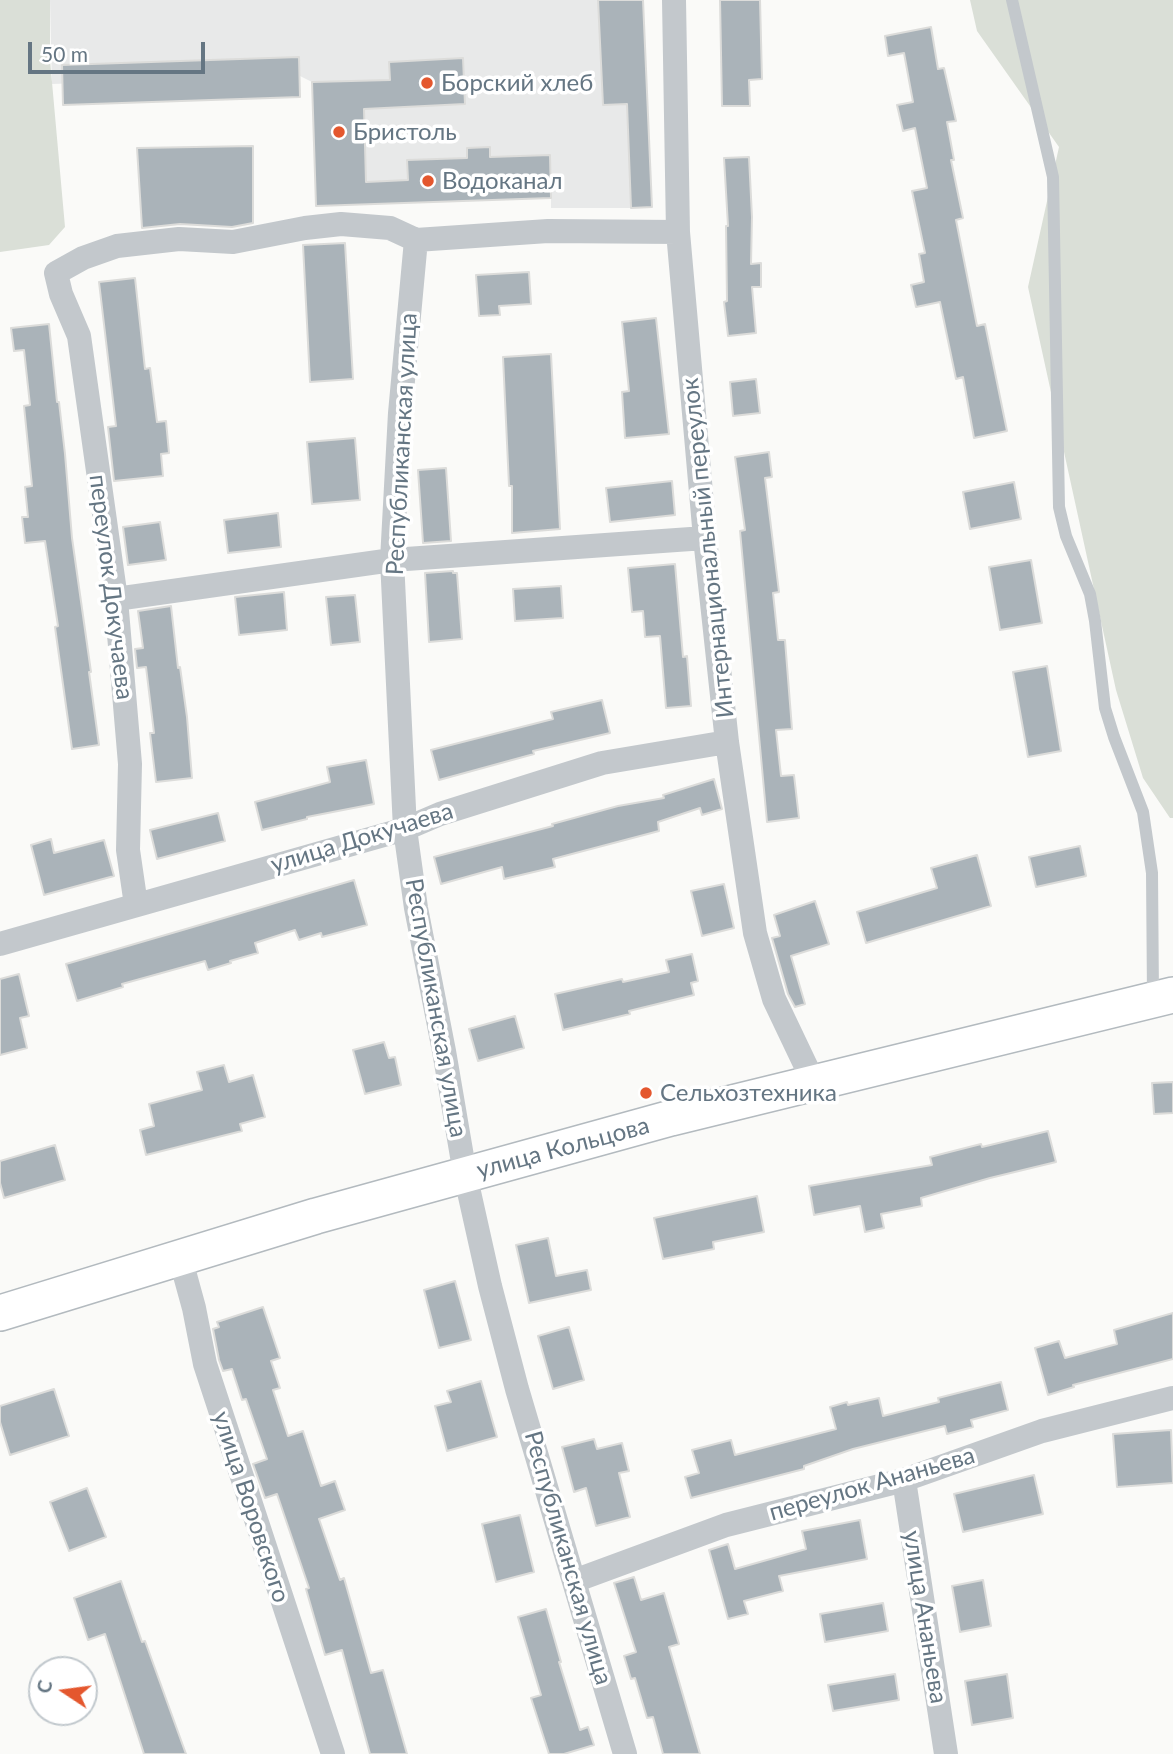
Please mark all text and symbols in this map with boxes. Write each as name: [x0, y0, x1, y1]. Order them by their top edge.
scale bar: [32, 28, 208, 72]
text: 50 m: [41, 41, 88, 66]
place label: Борский хлеб: [441, 69, 593, 97]
marker: Борский хлеб: [419, 75, 435, 91]
place label: Бристоль: [353, 118, 457, 146]
marker: Бристоль: [331, 124, 347, 140]
place label: Водоканал: [442, 167, 563, 195]
marker: Водоканал: [420, 173, 436, 189]
street label: Республиканская улица: [381, 312, 423, 576]
street label: Интернациональный переулок: [676, 377, 740, 719]
street label: переулок Докучаева: [83, 473, 139, 701]
street label: улица Докучаева: [267, 797, 457, 879]
street label: Республиканская улица: [399, 876, 473, 1140]
place label: Сельхозтехника: [660, 1079, 837, 1107]
marker: Сельхозтехника: [638, 1085, 654, 1101]
street label: улица Кольцова: [474, 1111, 652, 1185]
street label: улица Воровского: [206, 1408, 296, 1606]
street label: Республиканская улица: [518, 1428, 618, 1688]
street label: переулок Ананьева: [766, 1441, 978, 1527]
street label: улица Ананьева: [897, 1528, 953, 1706]
north arrow: [28, 1656, 98, 1726]
text: С: [31, 1678, 57, 1695]

